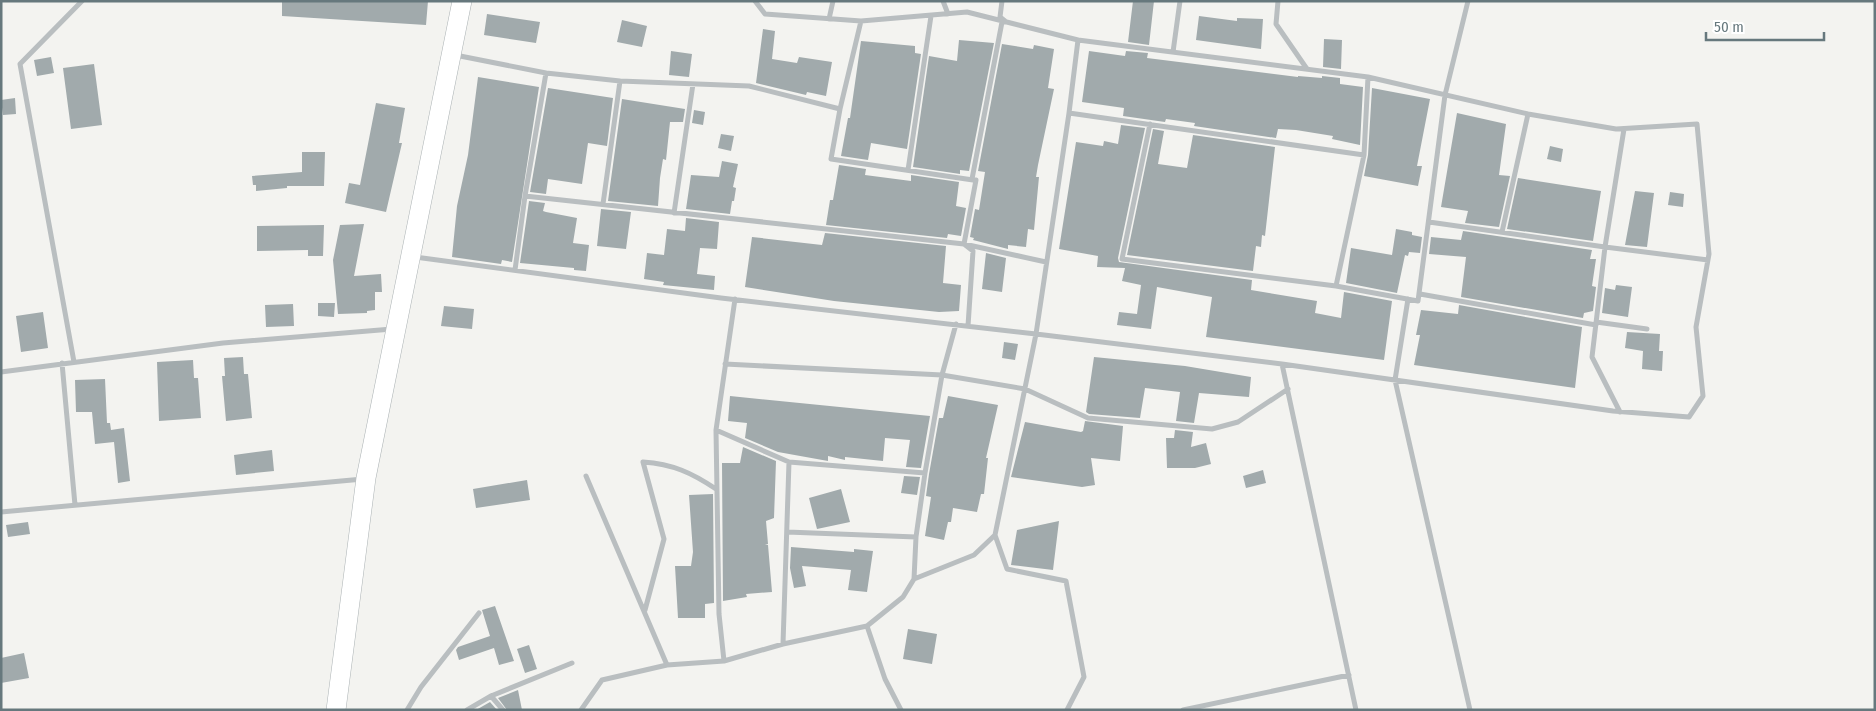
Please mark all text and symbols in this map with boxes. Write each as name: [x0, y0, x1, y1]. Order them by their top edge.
scale bar: [1706, 10, 1824, 42]
text: 50 m: [1714, 18, 1744, 36]

